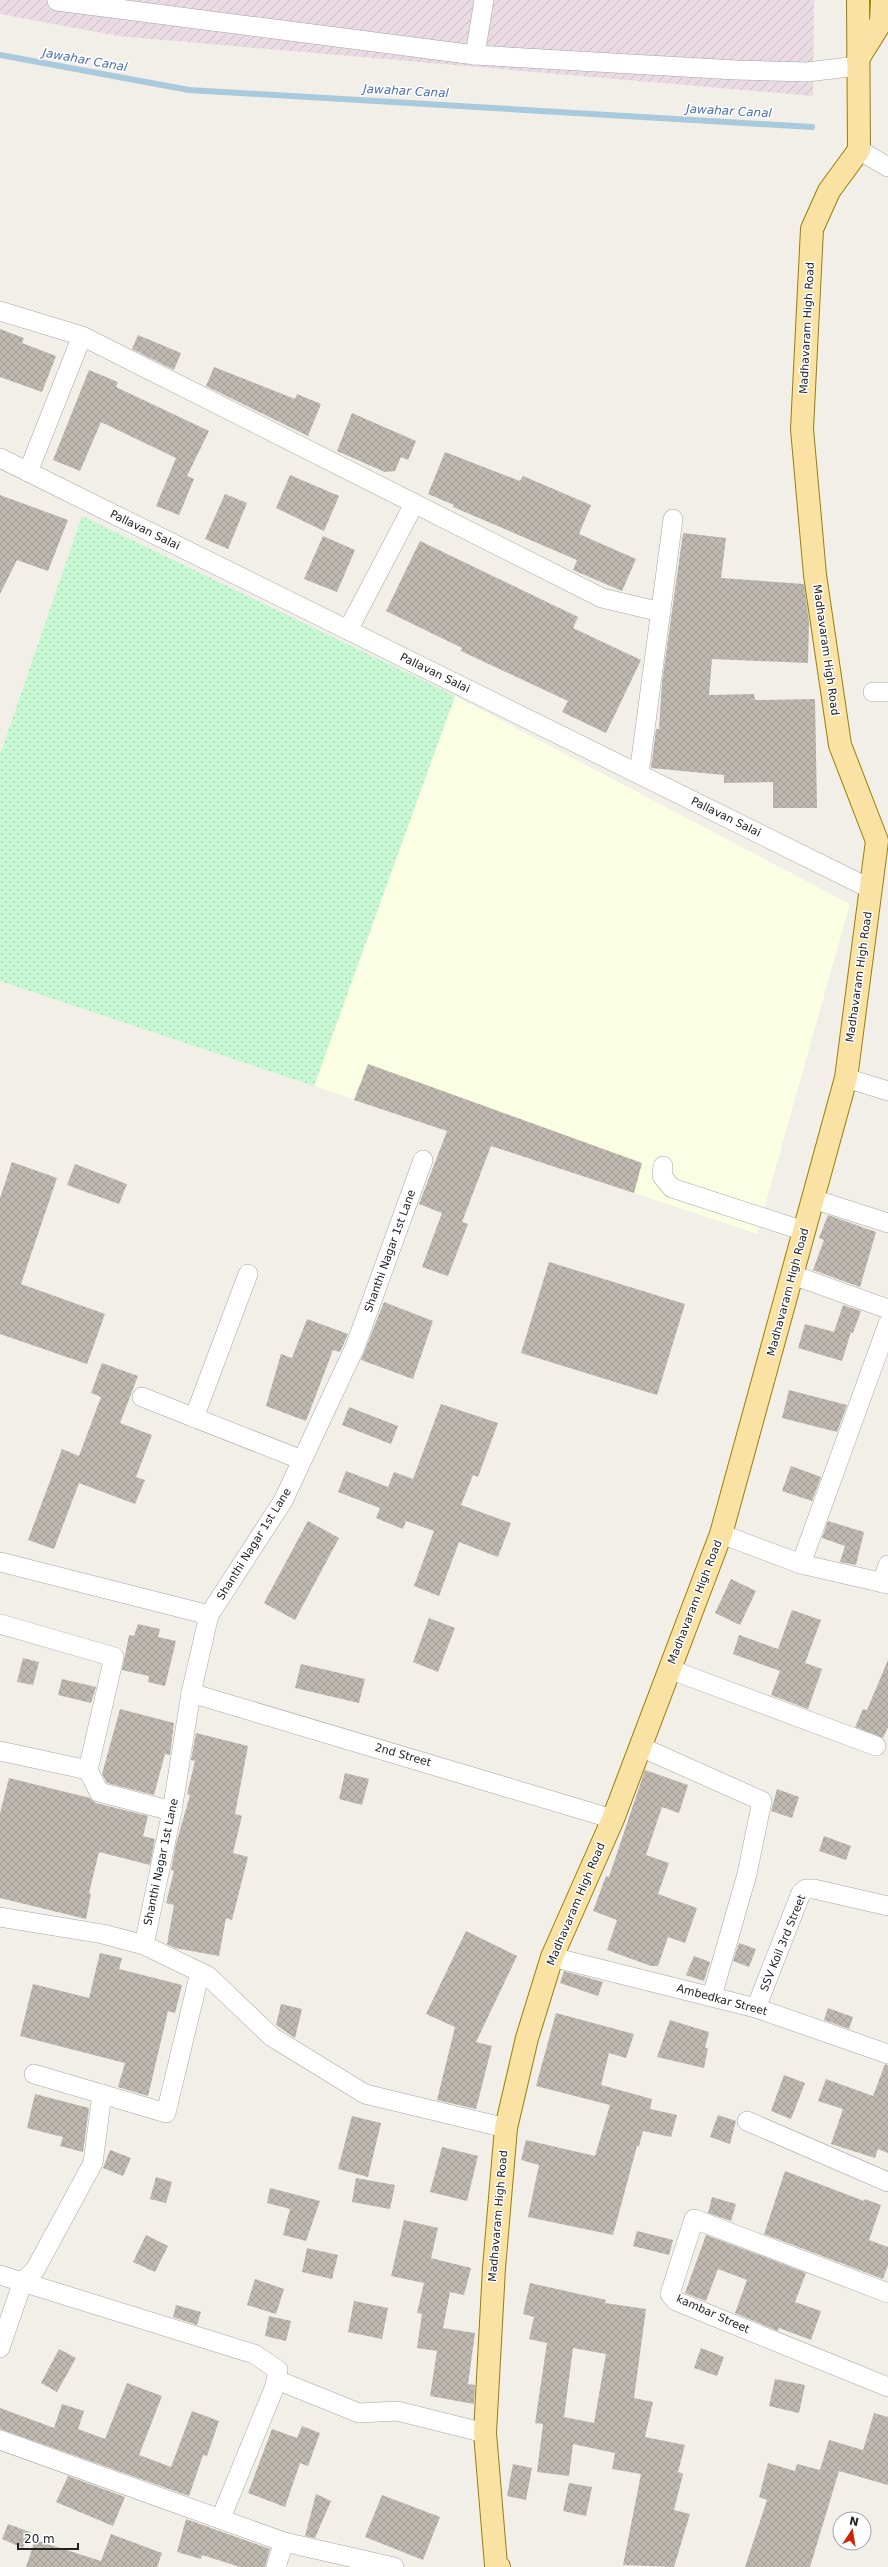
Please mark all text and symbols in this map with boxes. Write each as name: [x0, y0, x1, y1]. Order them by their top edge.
water label: Jawahar Canal: [40, 45, 129, 74]
water label: Jawahar Canal: [361, 82, 450, 100]
water label: Jawahar Canal: [684, 102, 773, 120]
street label: Madhavaram High Road: [797, 262, 817, 394]
street label: Pallavan Salai: [108, 507, 182, 553]
street label: Madhavaram High Road: [810, 584, 842, 716]
street label: Pallavan Salai: [398, 650, 472, 696]
street label: Pallavan Salai: [689, 794, 763, 840]
street label: Madhavaram High Road: [843, 911, 875, 1043]
street label: Shanthi Nagar 1st Lane: [362, 1188, 418, 1314]
street label: Madhavaram High Road: [765, 1227, 811, 1357]
street label: Shanthi Nagar 1st Lane: [214, 1486, 294, 1602]
street label: Madhavaram High Road: [665, 1538, 725, 1666]
street label: 2nd Street: [373, 1741, 433, 1769]
street label: Shanthi Nagar 1st Lane: [141, 1797, 181, 1927]
street label: Madhavaram High Road: [544, 1841, 608, 1967]
street label: SSV Koil 3rd Street: [758, 1892, 809, 1993]
street label: Ambedkar Street: [675, 1982, 769, 2019]
street label: Madhavaram High Road: [486, 2150, 510, 2282]
street label: kambar Street: [674, 2292, 752, 2336]
north arrow: [832, 2511, 872, 2551]
text: N: [848, 2514, 860, 2529]
scale bar: [18, 2525, 78, 2551]
text: 20 m: [24, 2532, 55, 2546]

